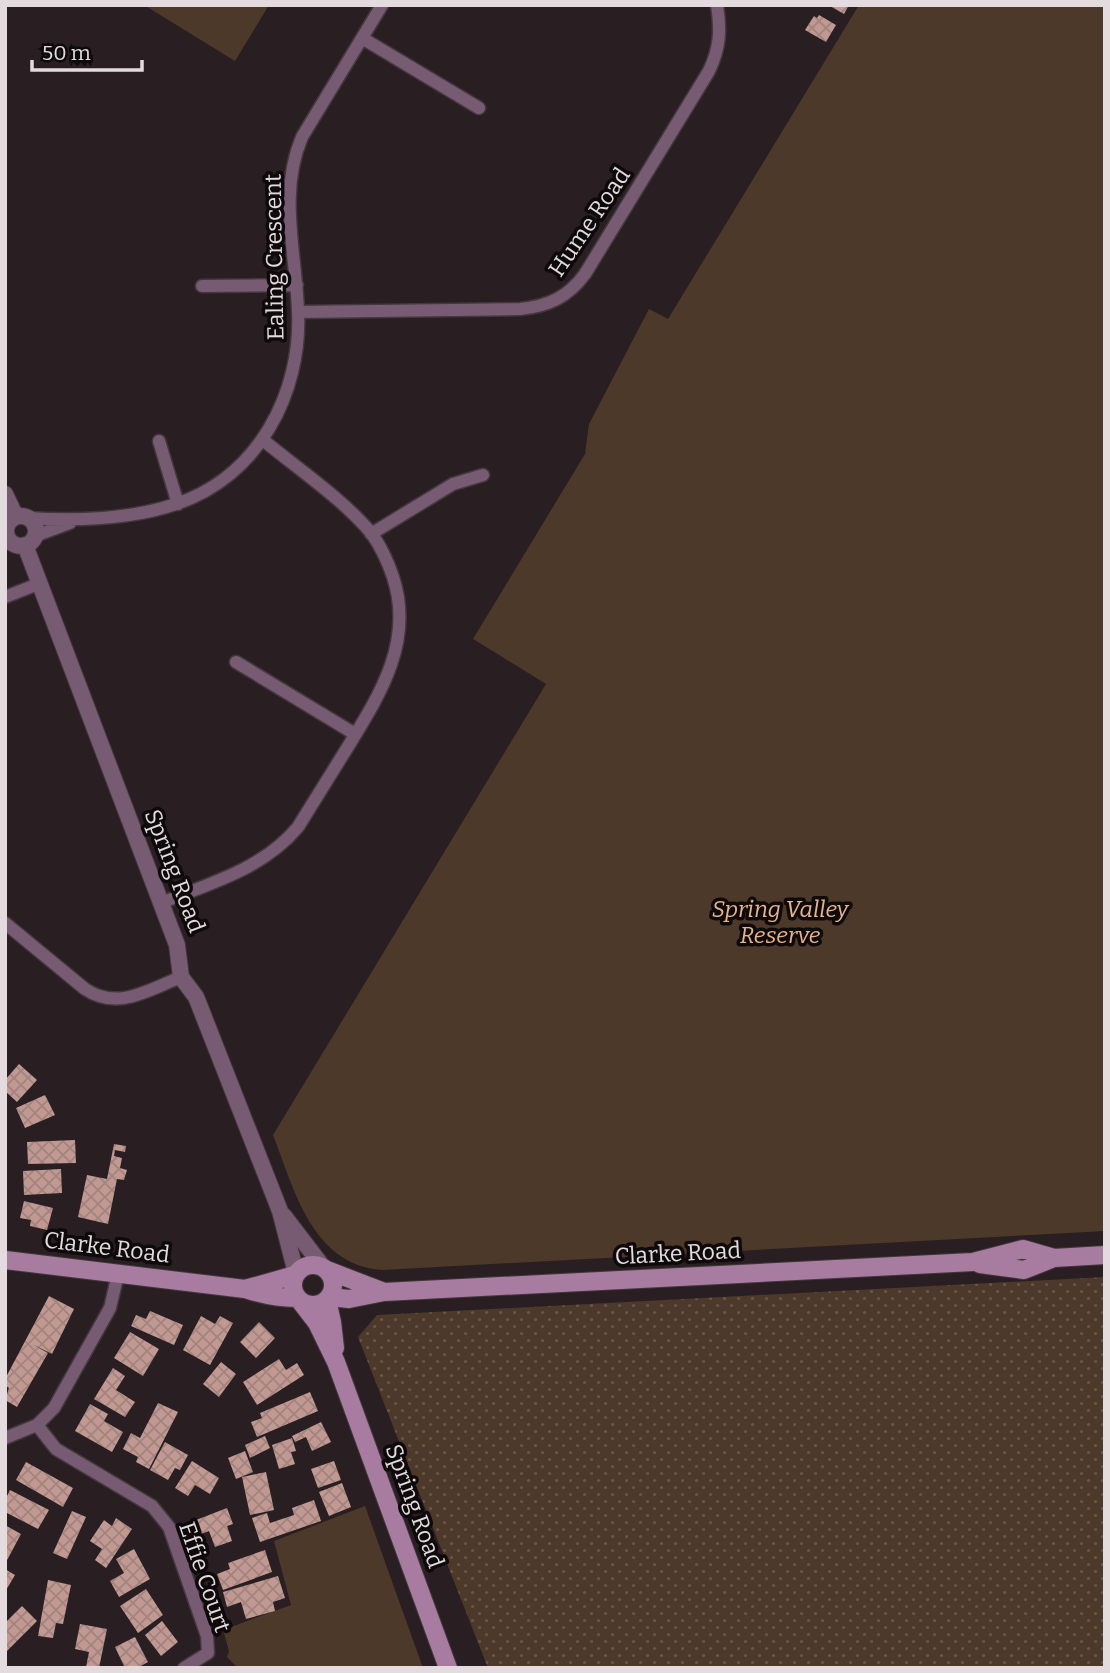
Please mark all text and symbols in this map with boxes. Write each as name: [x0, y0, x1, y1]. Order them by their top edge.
scale bar: [32, 28, 142, 72]
text: 50 m: [42, 40, 91, 66]
street label: Hume Road: [542, 162, 636, 282]
street label: Ealing Crescent: [259, 174, 289, 340]
street label: Spring Road: [139, 805, 211, 937]
park label: Spring Valley Reserve: [712, 895, 849, 949]
street label: Clarke Road: [43, 1225, 172, 1269]
street label: Clarke Road: [614, 1236, 742, 1270]
street label: Spring Road: [380, 1440, 450, 1572]
street label: Effie Court: [173, 1518, 237, 1636]

